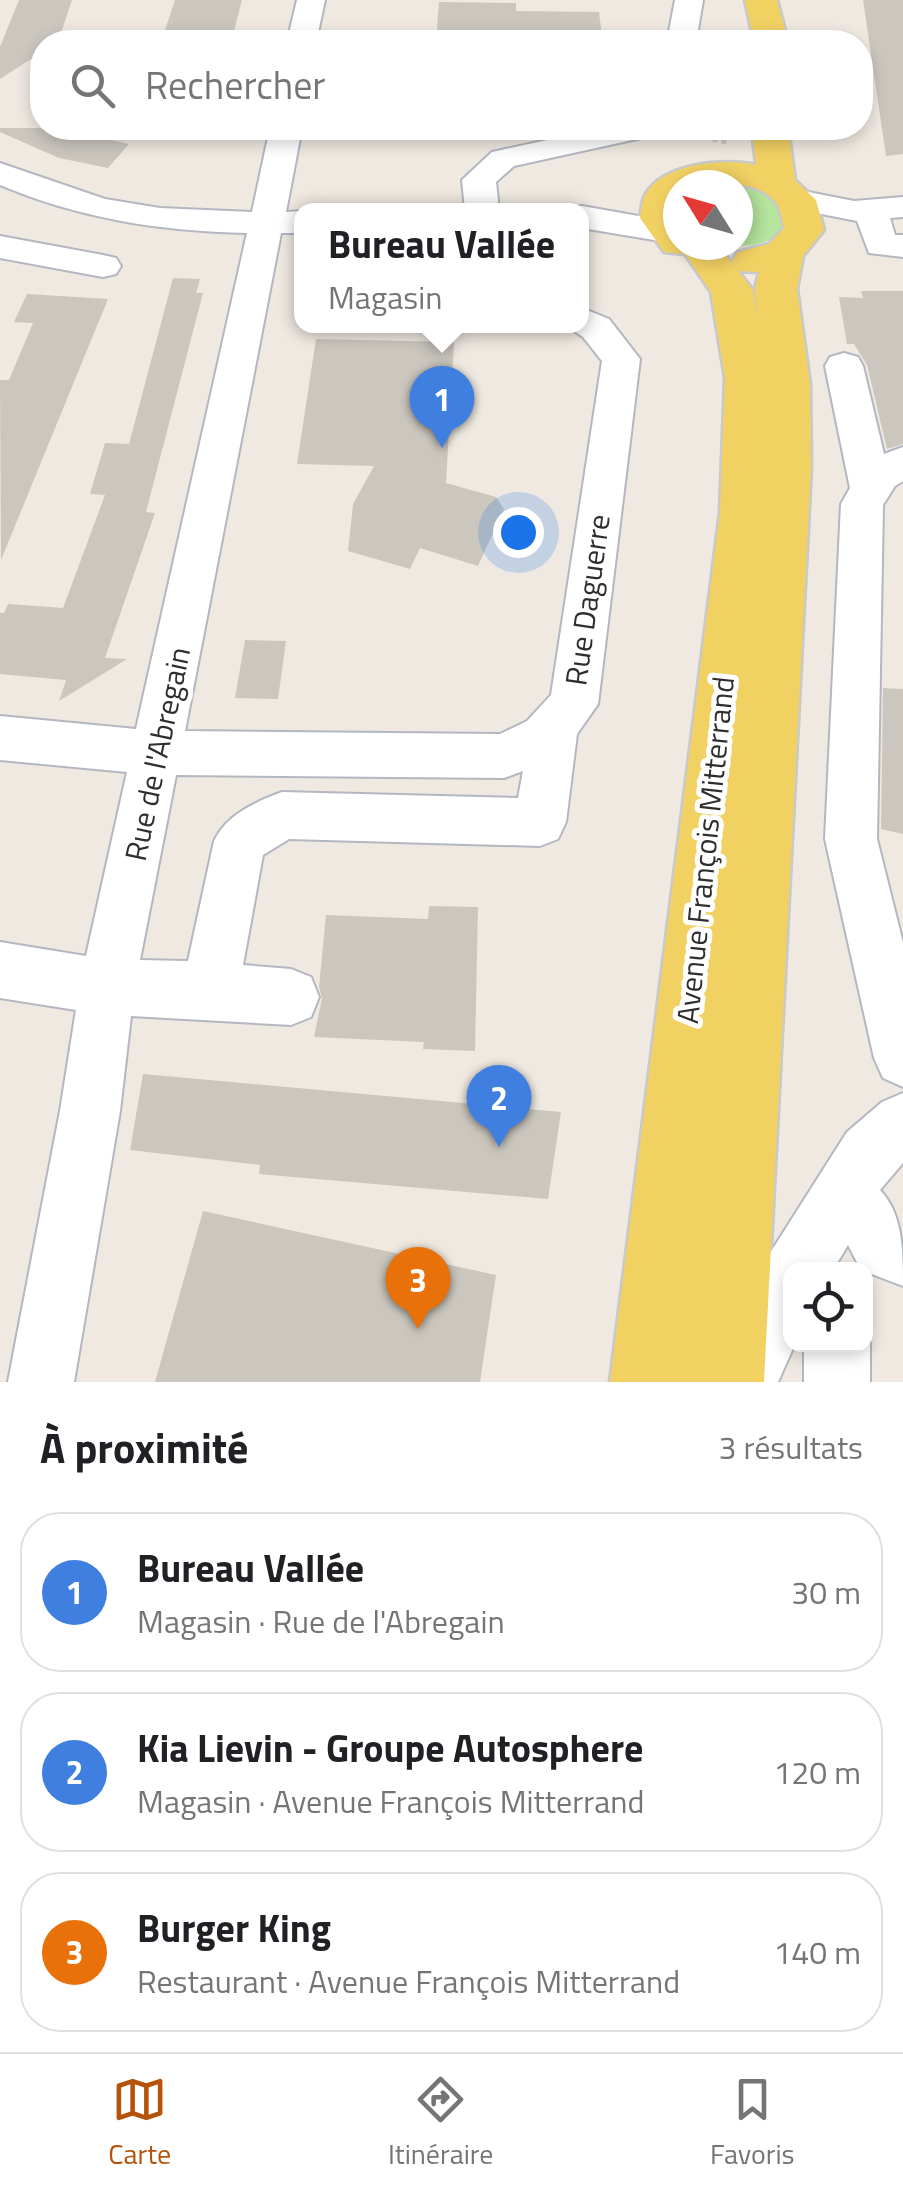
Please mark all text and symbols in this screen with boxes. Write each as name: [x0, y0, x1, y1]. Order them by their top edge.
search box: [30, 30, 873, 140]
text: Rechercher: [145, 56, 326, 114]
icon: search: [65, 58, 120, 113]
north arrow: [663, 170, 753, 260]
popup: [294, 203, 589, 333]
text: Bureau Vallée: [328, 215, 555, 273]
text: Magasin: [328, 273, 442, 321]
pin: 1: [410, 366, 474, 448]
your location: [493, 507, 544, 558]
street label: Rue Daguerre: [552, 511, 622, 689]
street label: Rue de l'Abregain: [112, 643, 202, 865]
street label: Avenue François Mitterrand: [664, 674, 746, 1026]
pin: 2: [466, 1064, 532, 1147]
pin: 3: [386, 1246, 450, 1329]
map controls: [783, 1262, 873, 1352]
button: locate: [783, 1262, 873, 1352]
text: À proximité: [40, 1415, 248, 1479]
text: 3 résultats: [718, 1423, 863, 1471]
text: Bureau Vallée: [137, 1539, 364, 1597]
text: 1: [66, 1568, 83, 1616]
text: 30 m: [791, 1568, 861, 1616]
text: Magasin · Rue de l'Abregain: [137, 1597, 505, 1645]
text: Kia Lievin - Groupe Autosphere: [137, 1719, 643, 1777]
text: 2: [66, 1748, 83, 1796]
text: 120 m: [773, 1748, 861, 1796]
text: Magasin · Avenue François Mitterrand: [137, 1777, 644, 1825]
text: Burger King: [137, 1899, 331, 1957]
text: 3: [66, 1928, 83, 1976]
text: 140 m: [773, 1928, 861, 1976]
text: Restaurant · Avenue François Mitterrand: [137, 1957, 680, 2005]
tab: Carte: [108, 2072, 171, 2175]
tab: Itinéraire: [388, 2072, 493, 2175]
tab: Favoris: [710, 2072, 795, 2175]

